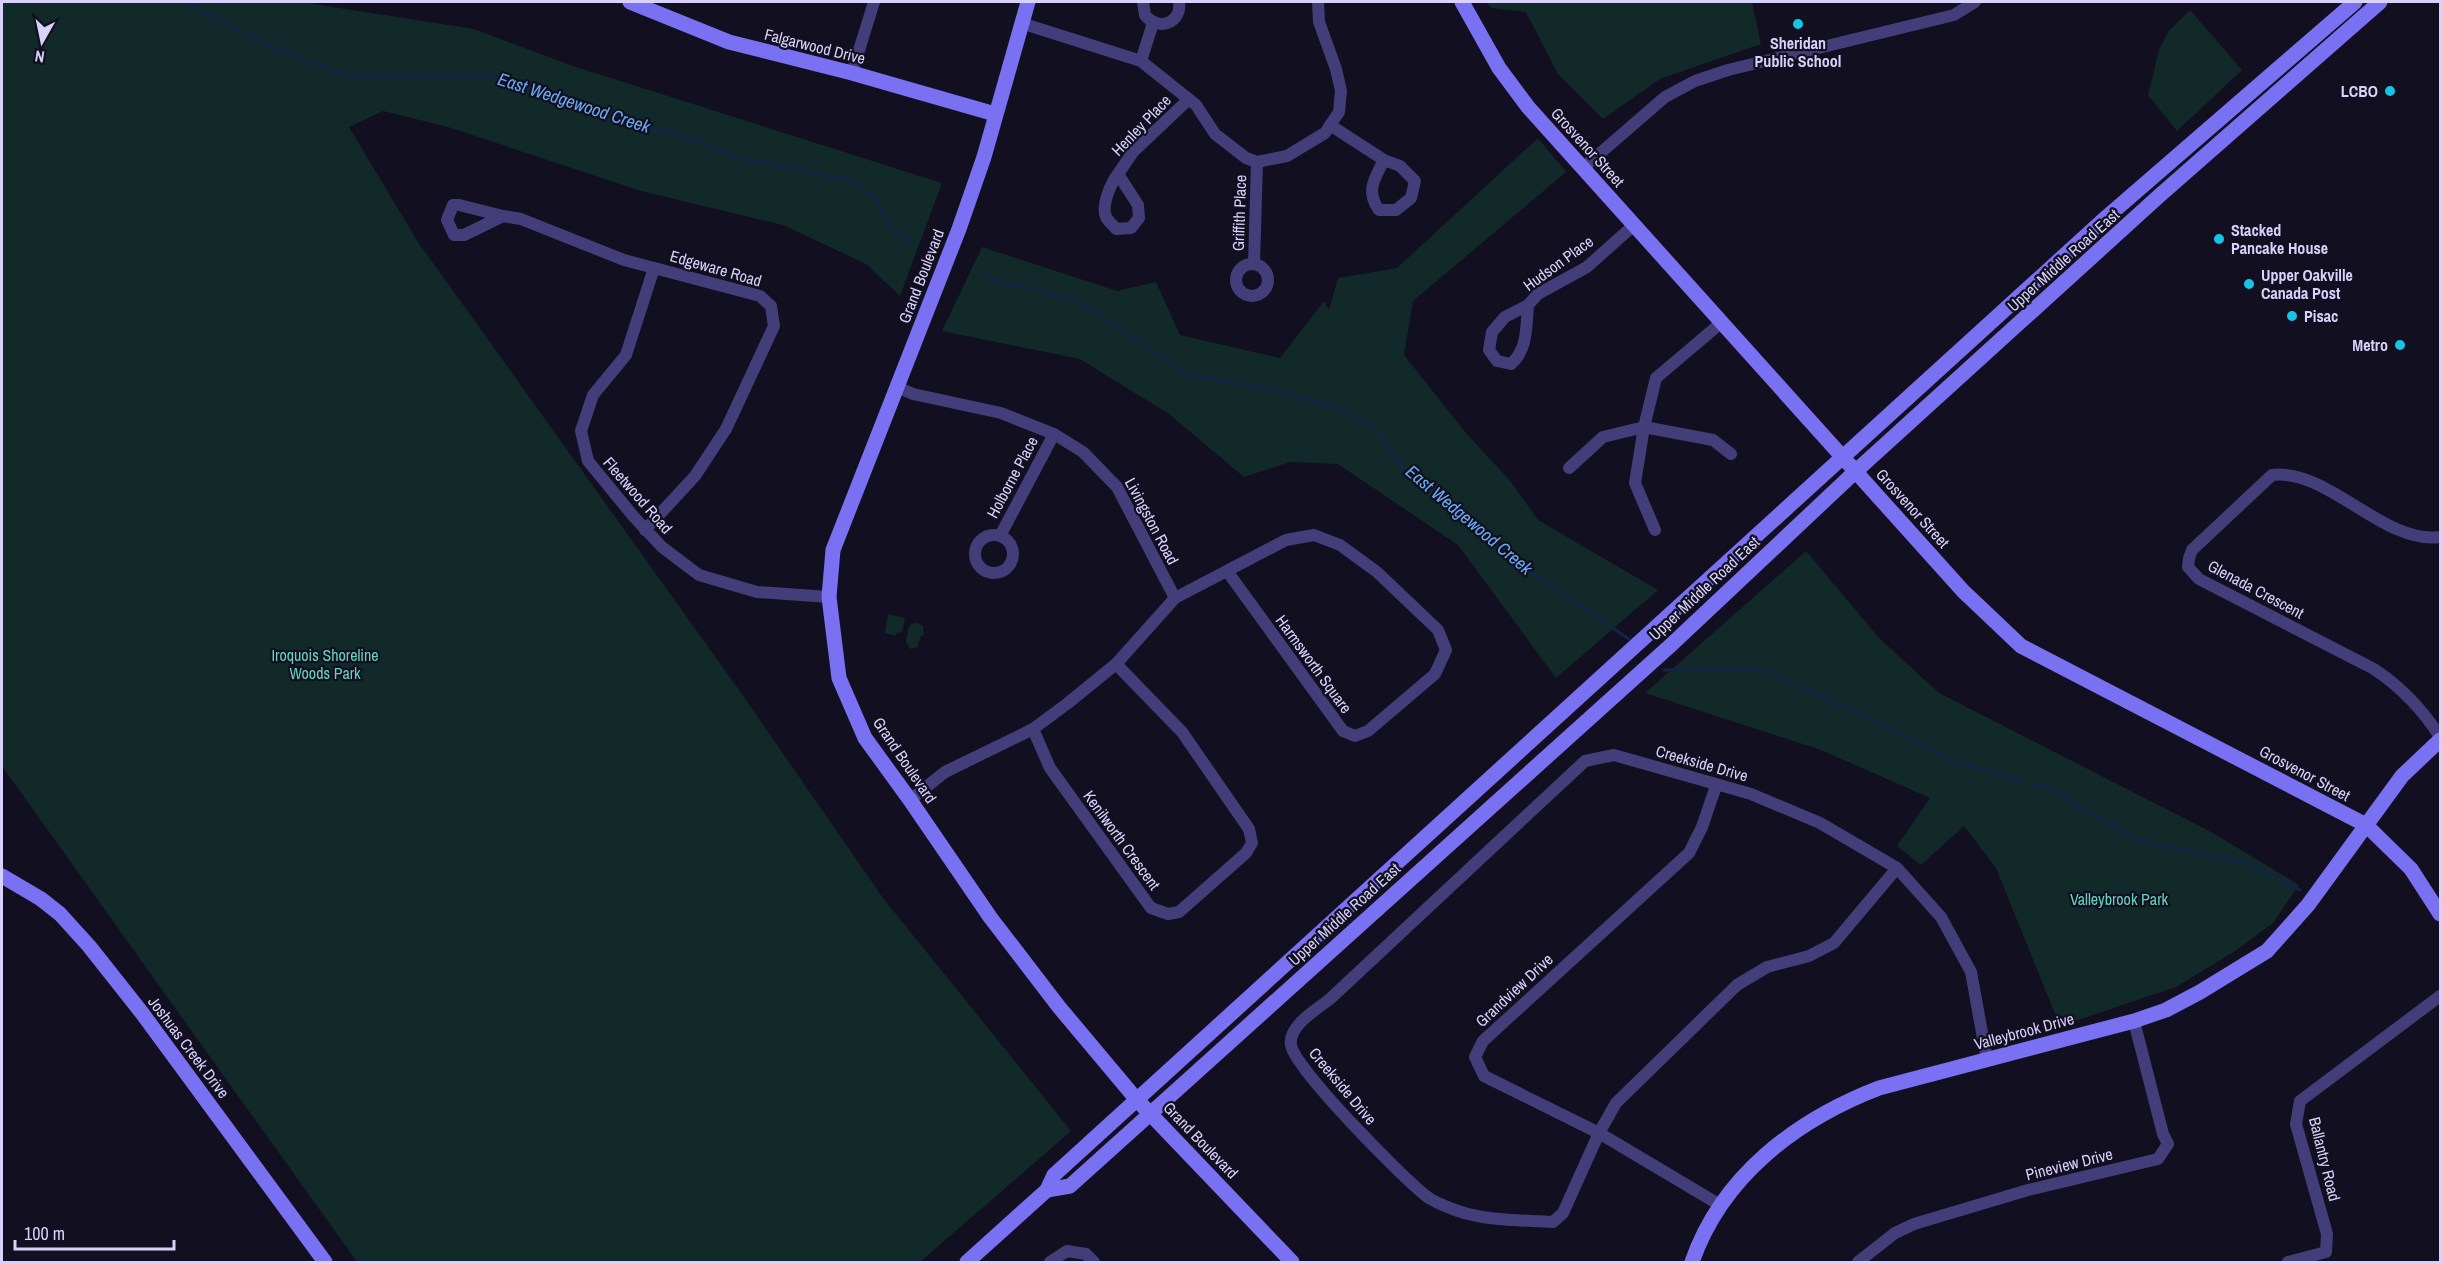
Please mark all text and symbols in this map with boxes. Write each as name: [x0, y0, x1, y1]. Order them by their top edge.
north arrow: [12, 12, 72, 72]
marker: Sheridan Public School: [1791, 17, 1805, 31]
street label: Falgarwood Drive: [762, 23, 868, 69]
place label: Sheridan Public School: [1755, 32, 1841, 72]
text: N: [33, 45, 46, 68]
water label: East Wedgewood Creek: [495, 66, 654, 139]
place label: LCBO: [2341, 80, 2378, 102]
marker: LCBO: [2383, 84, 2397, 98]
street label: Henley Place: [1106, 90, 1176, 160]
street label: Grosvenor Street: [1546, 103, 1630, 192]
street label: Griffith Place: [1227, 174, 1251, 252]
street label: Upper Middle Road East: [2002, 204, 2124, 316]
place label: Stacked Pancake House: [2231, 219, 2328, 259]
street label: Grand Boulevard: [893, 226, 949, 326]
street label: Hudson Place: [1518, 230, 1598, 296]
marker: Stacked Pancake House: [2212, 232, 2226, 246]
street label: Edgeware Road: [668, 244, 764, 292]
place label: Upper Oakville Canada Post: [2261, 264, 2353, 304]
marker: Upper Oakville Canada Post: [2242, 277, 2256, 291]
place label: Pisac: [2304, 305, 2338, 327]
marker: Pisac: [2285, 309, 2299, 323]
place label: Metro: [2352, 334, 2388, 356]
marker: Metro: [2393, 338, 2407, 352]
street label: Holborne Place: [981, 432, 1043, 522]
street label: Fleetwood Road: [598, 452, 678, 538]
water label: East Wedgewood Creek: [1400, 459, 1539, 581]
street label: Grosvenor Street: [1871, 464, 1955, 553]
street label: Livingston Road: [1120, 474, 1184, 568]
street label: Upper Middle Road East: [1644, 531, 1764, 645]
street label: Glenada Crescent: [2204, 554, 2308, 624]
street label: Harmsworth Square: [1271, 610, 1357, 718]
park label: Iroquois Shoreline Woods Park: [271, 644, 379, 684]
street label: Grand Boulevard: [868, 713, 942, 807]
street label: Creekside Drive: [1653, 739, 1751, 787]
street label: Grosvenor Street: [2256, 740, 2355, 806]
street label: Kenilworth Crescent: [1078, 786, 1166, 895]
street label: Upper Middle Road East: [1283, 858, 1405, 970]
park label: Valleybrook Park: [2070, 888, 2169, 910]
street label: Grandview Drive: [1471, 948, 1557, 1032]
street label: Joshuas Creek Drive: [143, 991, 235, 1103]
street label: Valleybrook Drive: [1972, 1007, 2076, 1055]
street label: Creekside Drive: [1304, 1043, 1382, 1129]
street label: Grand Boulevard: [1159, 1097, 1243, 1183]
street label: Ballantry Road: [2304, 1115, 2346, 1203]
street label: Pineview Drive: [2023, 1143, 2115, 1185]
scale bar: [15, 1213, 174, 1251]
text: 100 m: [24, 1221, 65, 1246]

